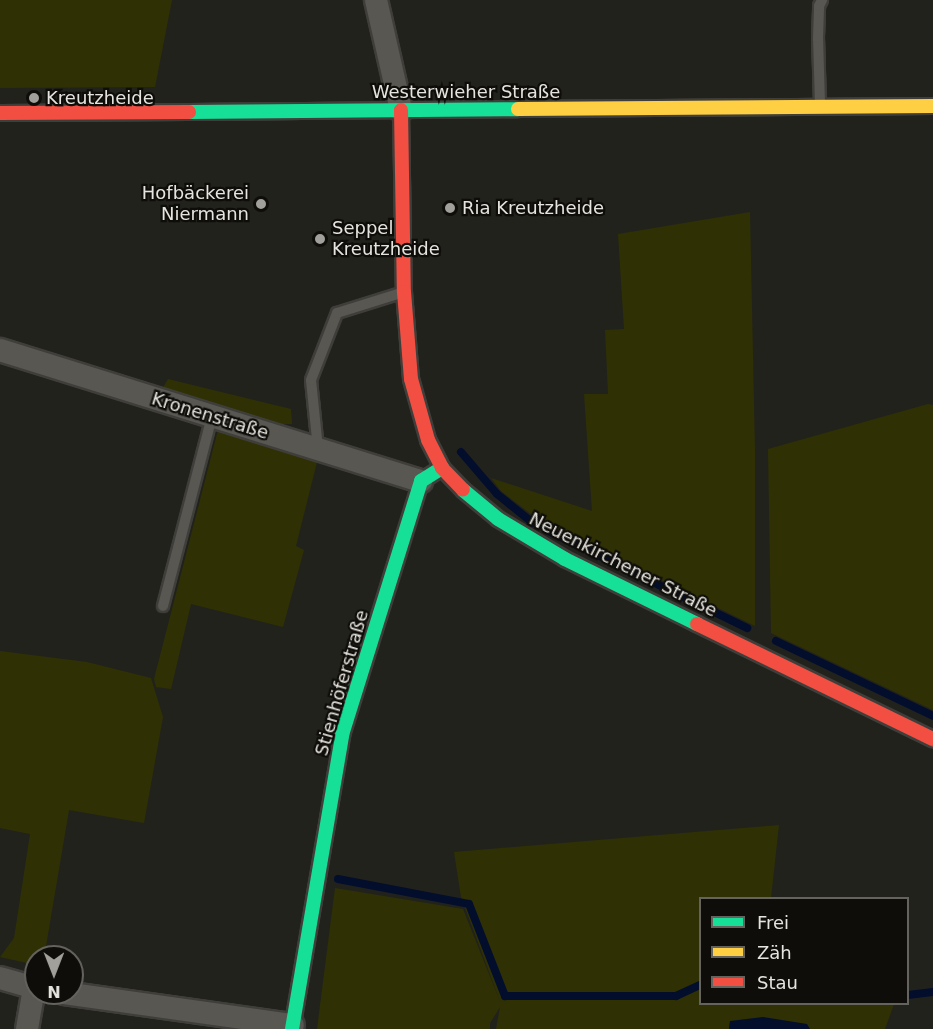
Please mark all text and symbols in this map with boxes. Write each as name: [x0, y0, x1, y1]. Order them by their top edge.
street label: Westerwieher Straße: [372, 81, 560, 103]
place label: Kreutzheide: [46, 87, 154, 109]
marker: Kreutzheide: [27, 91, 41, 105]
place label: Hofbäckerei Niermann: [142, 183, 249, 226]
marker: Hofbäckerei Niermann: [254, 197, 268, 211]
place label: Ria Kreutzheide: [462, 197, 604, 219]
marker: Ria Kreutzheide: [443, 201, 457, 215]
place label: Seppel Kreutzheide: [332, 218, 440, 260]
marker: Seppel Kreutzheide: [313, 232, 327, 246]
street label: Kronenstraße: [149, 388, 271, 444]
street label: Neuenkirchener Straße: [525, 508, 721, 622]
street label: Stienhöferstraße: [311, 608, 373, 758]
legend: [699, 897, 909, 1005]
text: Frei: [757, 912, 789, 933]
text: Zäh: [757, 942, 792, 963]
north arrow: [24, 945, 84, 1005]
text: Stau: [757, 972, 798, 993]
text: N: [47, 982, 61, 1001]

